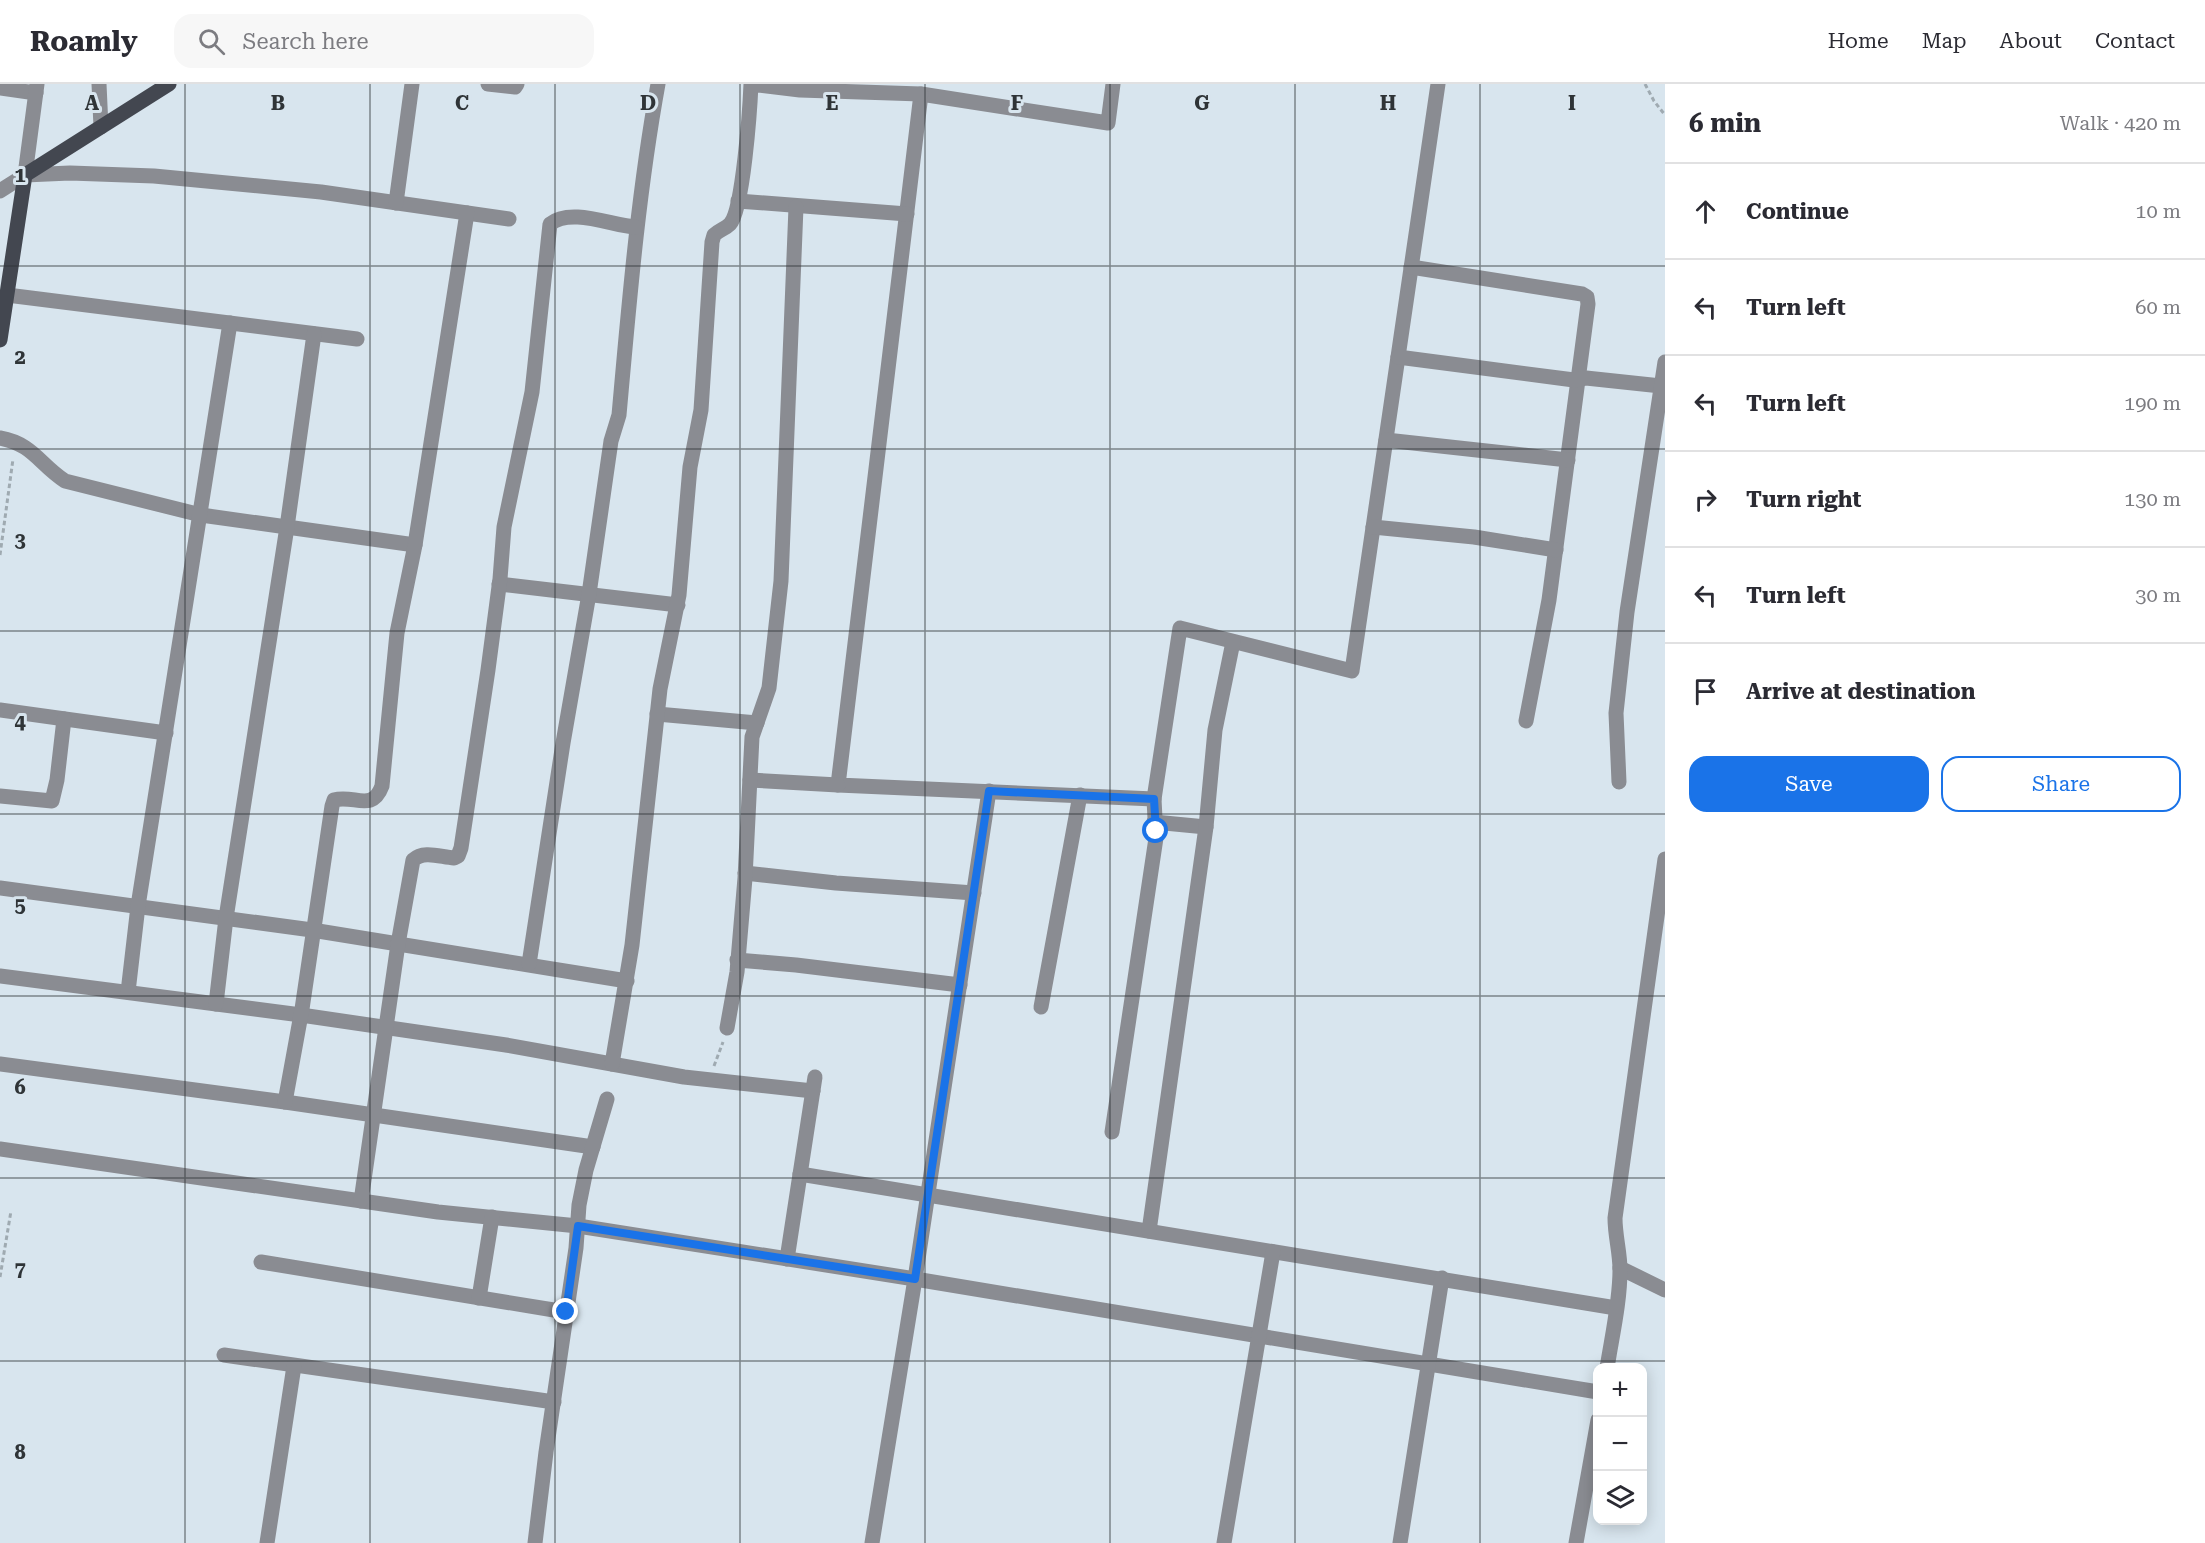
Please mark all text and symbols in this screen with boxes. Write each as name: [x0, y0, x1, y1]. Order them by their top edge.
search box: [174, 14, 594, 68]
text: Roamly: [30, 25, 138, 58]
icon: search: [195, 25, 228, 58]
text: Search here: [243, 29, 369, 54]
text: Home: [1828, 29, 1889, 53]
text: Map: [1922, 29, 1967, 53]
text: About: [2000, 29, 2062, 53]
text: Contact: [2095, 29, 2175, 53]
text: A: [85, 91, 100, 115]
text: B: [271, 91, 285, 115]
text: C: [455, 91, 469, 115]
text: D: [640, 91, 656, 115]
text: E: [826, 91, 839, 115]
text: F: [1011, 91, 1023, 115]
text: G: [1194, 91, 1210, 115]
text: H: [1380, 91, 1396, 115]
text: I: [1568, 91, 1576, 115]
text: 6 min: [1689, 108, 1761, 138]
text: Walk · 420 m: [2060, 111, 2181, 135]
text: 1: [14, 163, 26, 187]
icon: ahead: [1689, 195, 1722, 228]
text: Continue: [1746, 199, 1849, 224]
text: 10 m: [2135, 199, 2181, 223]
icon: left: [1689, 291, 1722, 324]
text: Turn left: [1746, 295, 1846, 320]
text: 60 m: [2135, 295, 2181, 319]
text: 2: [14, 345, 26, 369]
icon: left: [1689, 387, 1722, 420]
text: Turn left: [1746, 391, 1846, 416]
text: 190 m: [2124, 391, 2181, 415]
icon: right: [1689, 483, 1722, 516]
text: Turn right: [1746, 487, 1861, 512]
text: 130 m: [2124, 487, 2181, 511]
text: 3: [14, 528, 26, 552]
icon: left: [1689, 579, 1722, 612]
text: Turn left: [1746, 583, 1846, 608]
text: 30 m: [2135, 583, 2181, 607]
icon: arrive: [1689, 675, 1722, 708]
text: Arrive at destination: [1746, 679, 1975, 704]
text: 4: [14, 710, 26, 734]
button: Save: [1689, 756, 1929, 812]
button: Share: [1941, 756, 2181, 812]
route start: [1142, 817, 1168, 843]
text: 5: [14, 893, 26, 917]
text: 6: [14, 1075, 26, 1099]
text: 7: [14, 1257, 26, 1281]
route end: [552, 1298, 578, 1324]
map controls: [1593, 1363, 1647, 1525]
button: +: [1593, 1363, 1647, 1417]
button: −: [1593, 1417, 1647, 1471]
text: 8: [14, 1440, 26, 1464]
button: layers: [1593, 1471, 1647, 1525]

